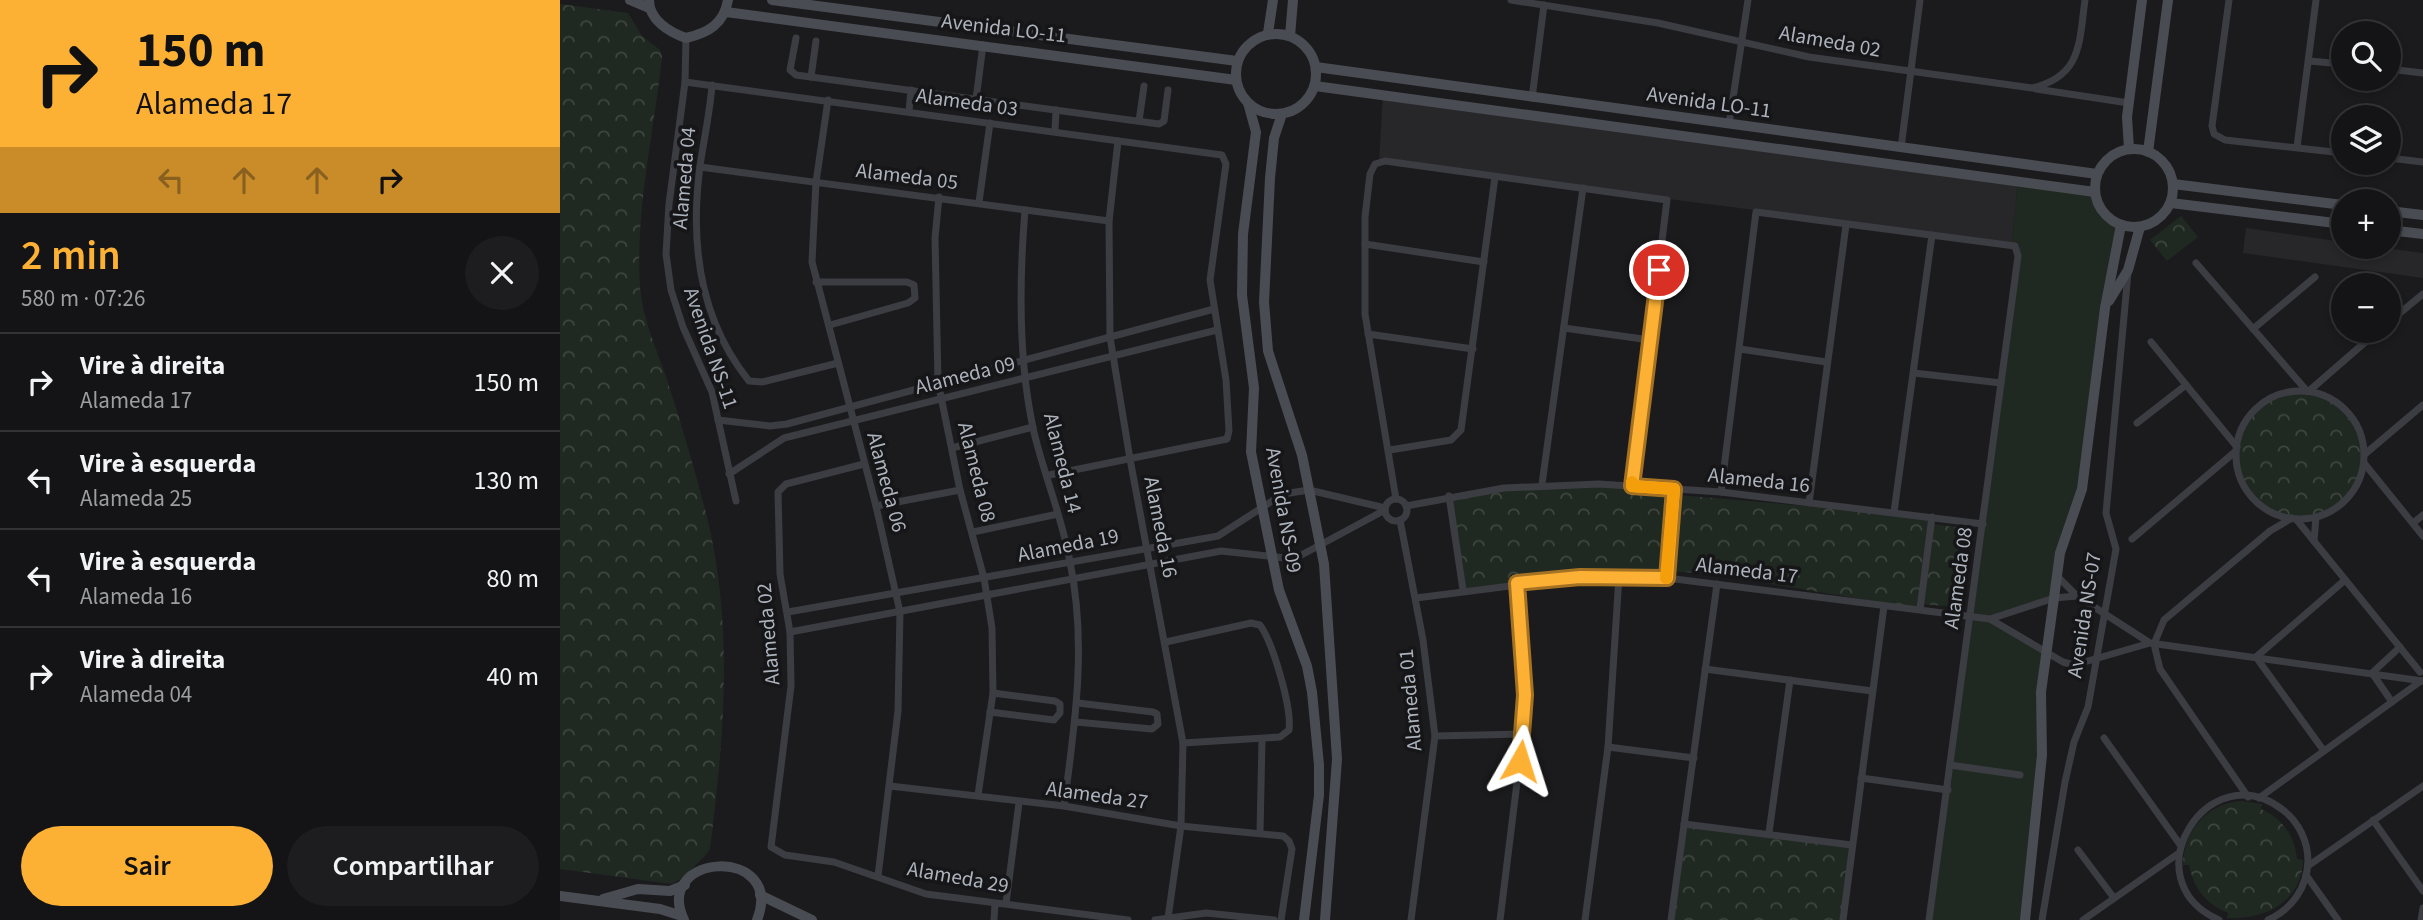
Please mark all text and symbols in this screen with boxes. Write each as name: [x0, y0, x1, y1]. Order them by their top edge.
street label: Avenida LO-11: [940, 5, 1068, 51]
text: 150 m: [136, 16, 265, 86]
street label: Alameda 02: [1777, 17, 1883, 65]
map controls: [2331, 21, 2401, 343]
button: search: [2331, 21, 2401, 91]
icon: right: [21, 28, 112, 119]
street label: Avenida LO-11: [1645, 78, 1773, 126]
street label: Alameda 03: [914, 80, 1020, 124]
text: Alameda 17: [136, 81, 292, 127]
button: layers: [2331, 105, 2401, 175]
street label: Alameda 04: [665, 126, 703, 230]
street label: Alameda 05: [854, 155, 960, 197]
icon: left: [152, 161, 190, 199]
icon: ahead: [225, 161, 263, 199]
icon: ahead: [298, 161, 336, 199]
icon: right: [371, 161, 409, 199]
button: +: [2331, 189, 2401, 259]
text: 2 min: [21, 226, 121, 286]
button: close: [465, 236, 539, 310]
pin: [1629, 240, 1689, 300]
icon: arrive: [1640, 251, 1678, 289]
button: −: [2331, 273, 2401, 343]
text: 580 m · 07:26: [21, 282, 145, 315]
street label: Avenida NS-11: [676, 283, 746, 413]
text: Vire à direita: [80, 347, 225, 384]
street label: Alameda 09: [912, 348, 1018, 402]
icon: right: [21, 363, 59, 401]
text: 150 m: [473, 364, 539, 401]
text: Alameda 17: [80, 384, 192, 417]
street label: Alameda 14: [1036, 410, 1090, 516]
street label: Alameda 08: [950, 419, 1004, 525]
street label: Alameda 06: [859, 429, 915, 535]
text: Vire à esquerda: [80, 445, 256, 482]
street label: Avenida NS-09: [1258, 445, 1310, 575]
street label: Alameda 16: [1706, 460, 1812, 500]
icon: left: [21, 461, 59, 499]
text: 130 m: [473, 462, 539, 499]
street label: Alameda 16: [1136, 474, 1186, 580]
text: Alameda 25: [80, 482, 192, 515]
street label: Alameda 19: [1015, 520, 1121, 570]
street label: Alameda 08: [1936, 525, 1980, 631]
text: Vire à esquerda: [80, 543, 256, 580]
street label: Alameda 17: [1694, 549, 1800, 591]
street label: Avenida NS-07: [2059, 550, 2109, 680]
icon: left: [21, 559, 59, 597]
text: 80 m: [486, 560, 539, 597]
text: Alameda 16: [80, 580, 192, 613]
street label: Alameda 02: [749, 582, 787, 686]
text: Vire à direita: [80, 641, 225, 678]
street label: Alameda 01: [1391, 648, 1429, 752]
icon: right: [21, 657, 59, 695]
text: 40 m: [486, 658, 539, 695]
text: Alameda 04: [80, 678, 192, 711]
position arrow: [1483, 724, 1557, 798]
street label: Alameda 27: [1044, 773, 1150, 817]
button: Sair: [21, 826, 273, 906]
button: Compartilhar: [287, 826, 539, 906]
street label: Alameda 29: [905, 853, 1011, 901]

